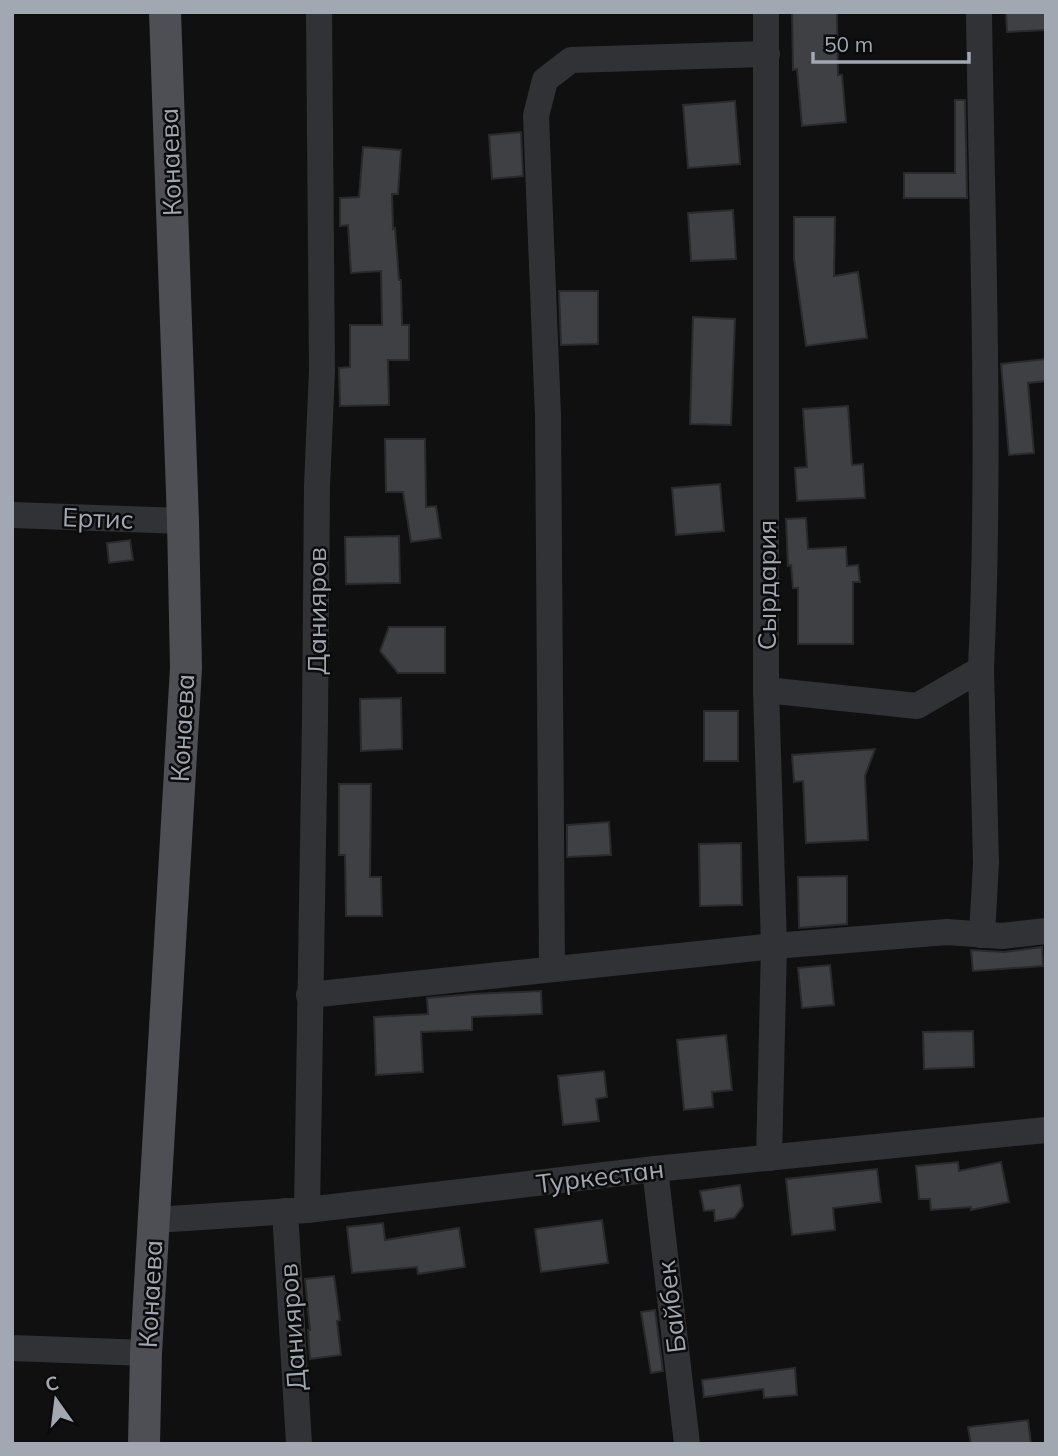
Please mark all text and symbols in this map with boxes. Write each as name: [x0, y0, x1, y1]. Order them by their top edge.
scale bar: [813, 21, 969, 65]
text: 50 m: [824, 31, 873, 57]
street label: Конаева: [152, 107, 188, 217]
street label: Ертис: [62, 500, 134, 536]
street label: Сырдария: [750, 520, 783, 650]
street label: Данияров: [300, 547, 333, 675]
street label: Конаева: [163, 673, 201, 783]
street label: Туркестан: [534, 1152, 666, 1200]
street label: Конаева: [131, 1239, 169, 1349]
street label: Байбек: [649, 1259, 693, 1355]
street label: Данияров: [271, 1262, 313, 1392]
north arrow: [21, 1365, 91, 1435]
text: С: [43, 1370, 61, 1397]

